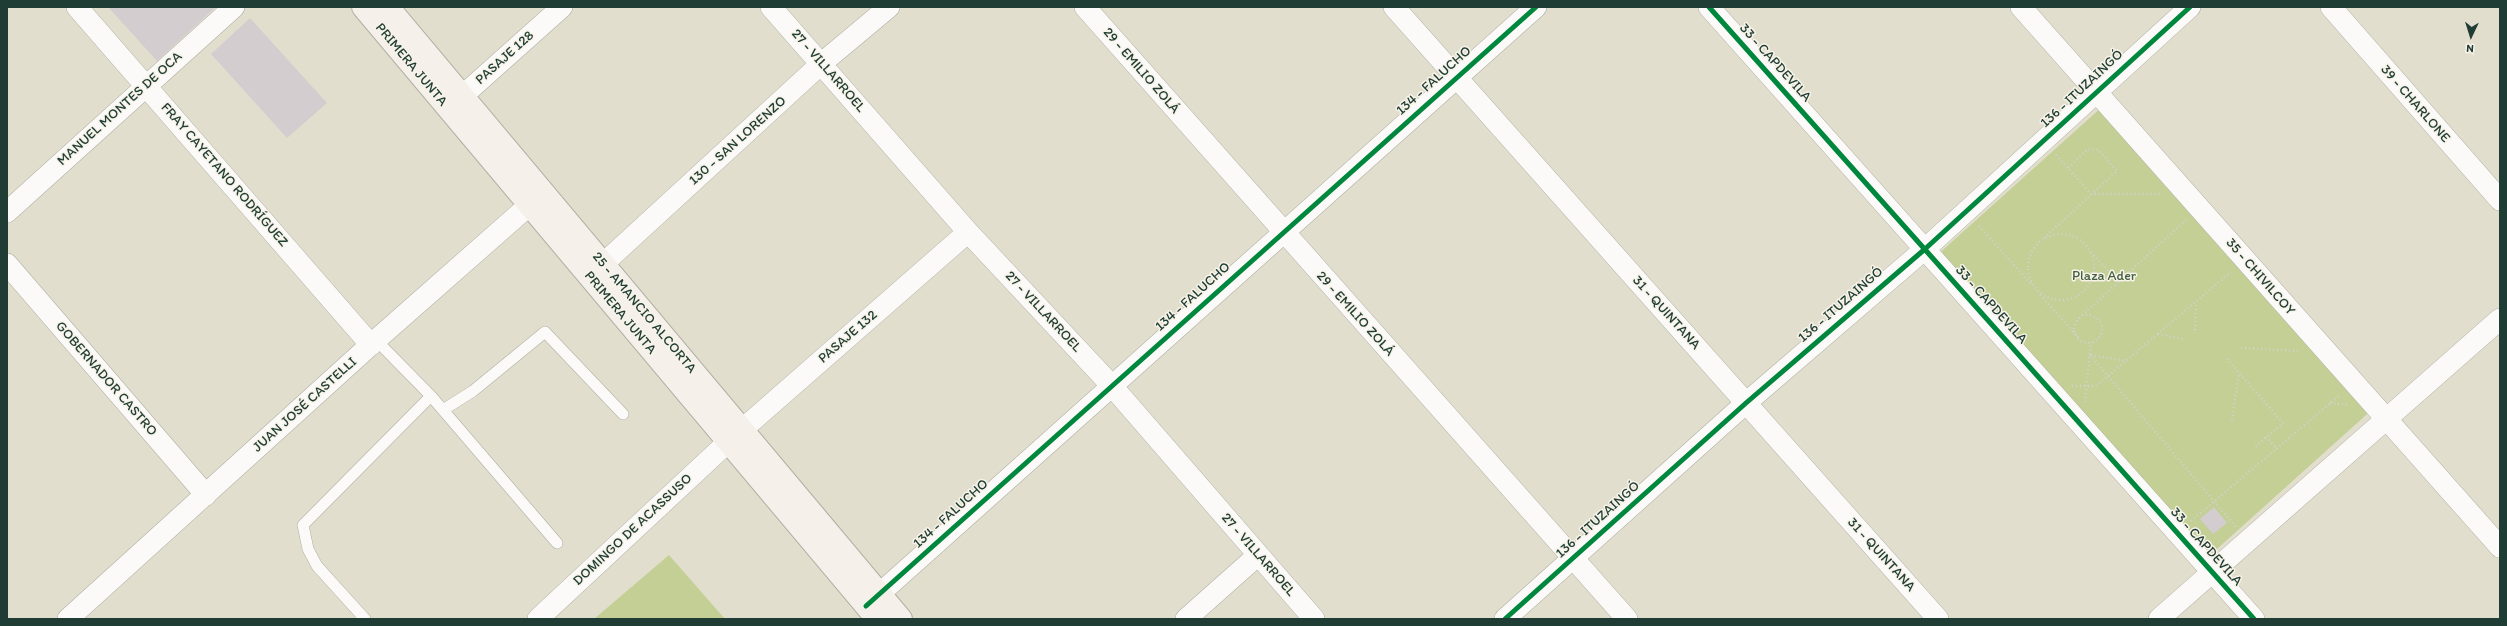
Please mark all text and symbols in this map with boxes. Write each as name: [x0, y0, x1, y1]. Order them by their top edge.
north arrow: [2451, 16, 2491, 56]
street label: PRIMERA JUNTA: [371, 20, 451, 110]
street label: 33 - CAPDEVILA: [1735, 20, 1815, 106]
street label: 29 - EMILIO ZOLÁ: [1099, 24, 1183, 118]
street label: 27 - VILLARROEL: [787, 26, 869, 116]
street label: PASAJE 128: [472, 27, 538, 89]
text: N: [2466, 42, 2474, 55]
street label: 134 - FALUCHO: [1393, 43, 1475, 119]
street label: 136 - ITUZAINGÓ: [2037, 46, 2127, 132]
street label: MANUEL MONTES DE OCA: [54, 48, 186, 170]
street label: 39 - CHARLONE: [2377, 62, 2453, 146]
street label: 130 - SAN LORENZO: [686, 93, 790, 189]
street label: FRAY CAYETANO RODRÍGUEZ: [157, 100, 291, 250]
street label: 35 - CHIVILCOY: [2222, 235, 2298, 319]
street label: 25 - AMANCIO ALCORTA: [588, 249, 700, 377]
street label: 134 - FALUCHO: [1152, 259, 1234, 335]
street label: 33 - CAPDEVILA: [1951, 262, 2031, 348]
street label: 136 - ITUZAINGÓ: [1795, 263, 1887, 347]
street label: PRIMERA JUNTA: [580, 268, 660, 358]
street label: 27 - VILLARROEL: [1001, 268, 1085, 356]
street label: 29 - EMILIO ZOLÁ: [1312, 268, 1398, 360]
park label: Plaza Ader: [2072, 268, 2136, 284]
street label: 31 - QUINTANA: [1628, 273, 1704, 353]
street label: PASAJE 132: [815, 307, 881, 367]
street label: GOBERNADOR CASTRO: [52, 318, 160, 440]
street label: JUAN JOSÉ CASTELLI: [249, 354, 361, 456]
street label: DOMINGO DE ACASSUSO: [570, 470, 696, 590]
street label: 134 - FALUCHO: [910, 476, 992, 552]
street label: 136 - ITUZAINGÓ: [1553, 478, 1643, 562]
street label: 33 - CAPDEVILA: [2166, 504, 2246, 590]
street label: 27 - VILLARROEL: [1217, 510, 1299, 600]
street label: 31 - QUINTANA: [1843, 515, 1919, 595]

